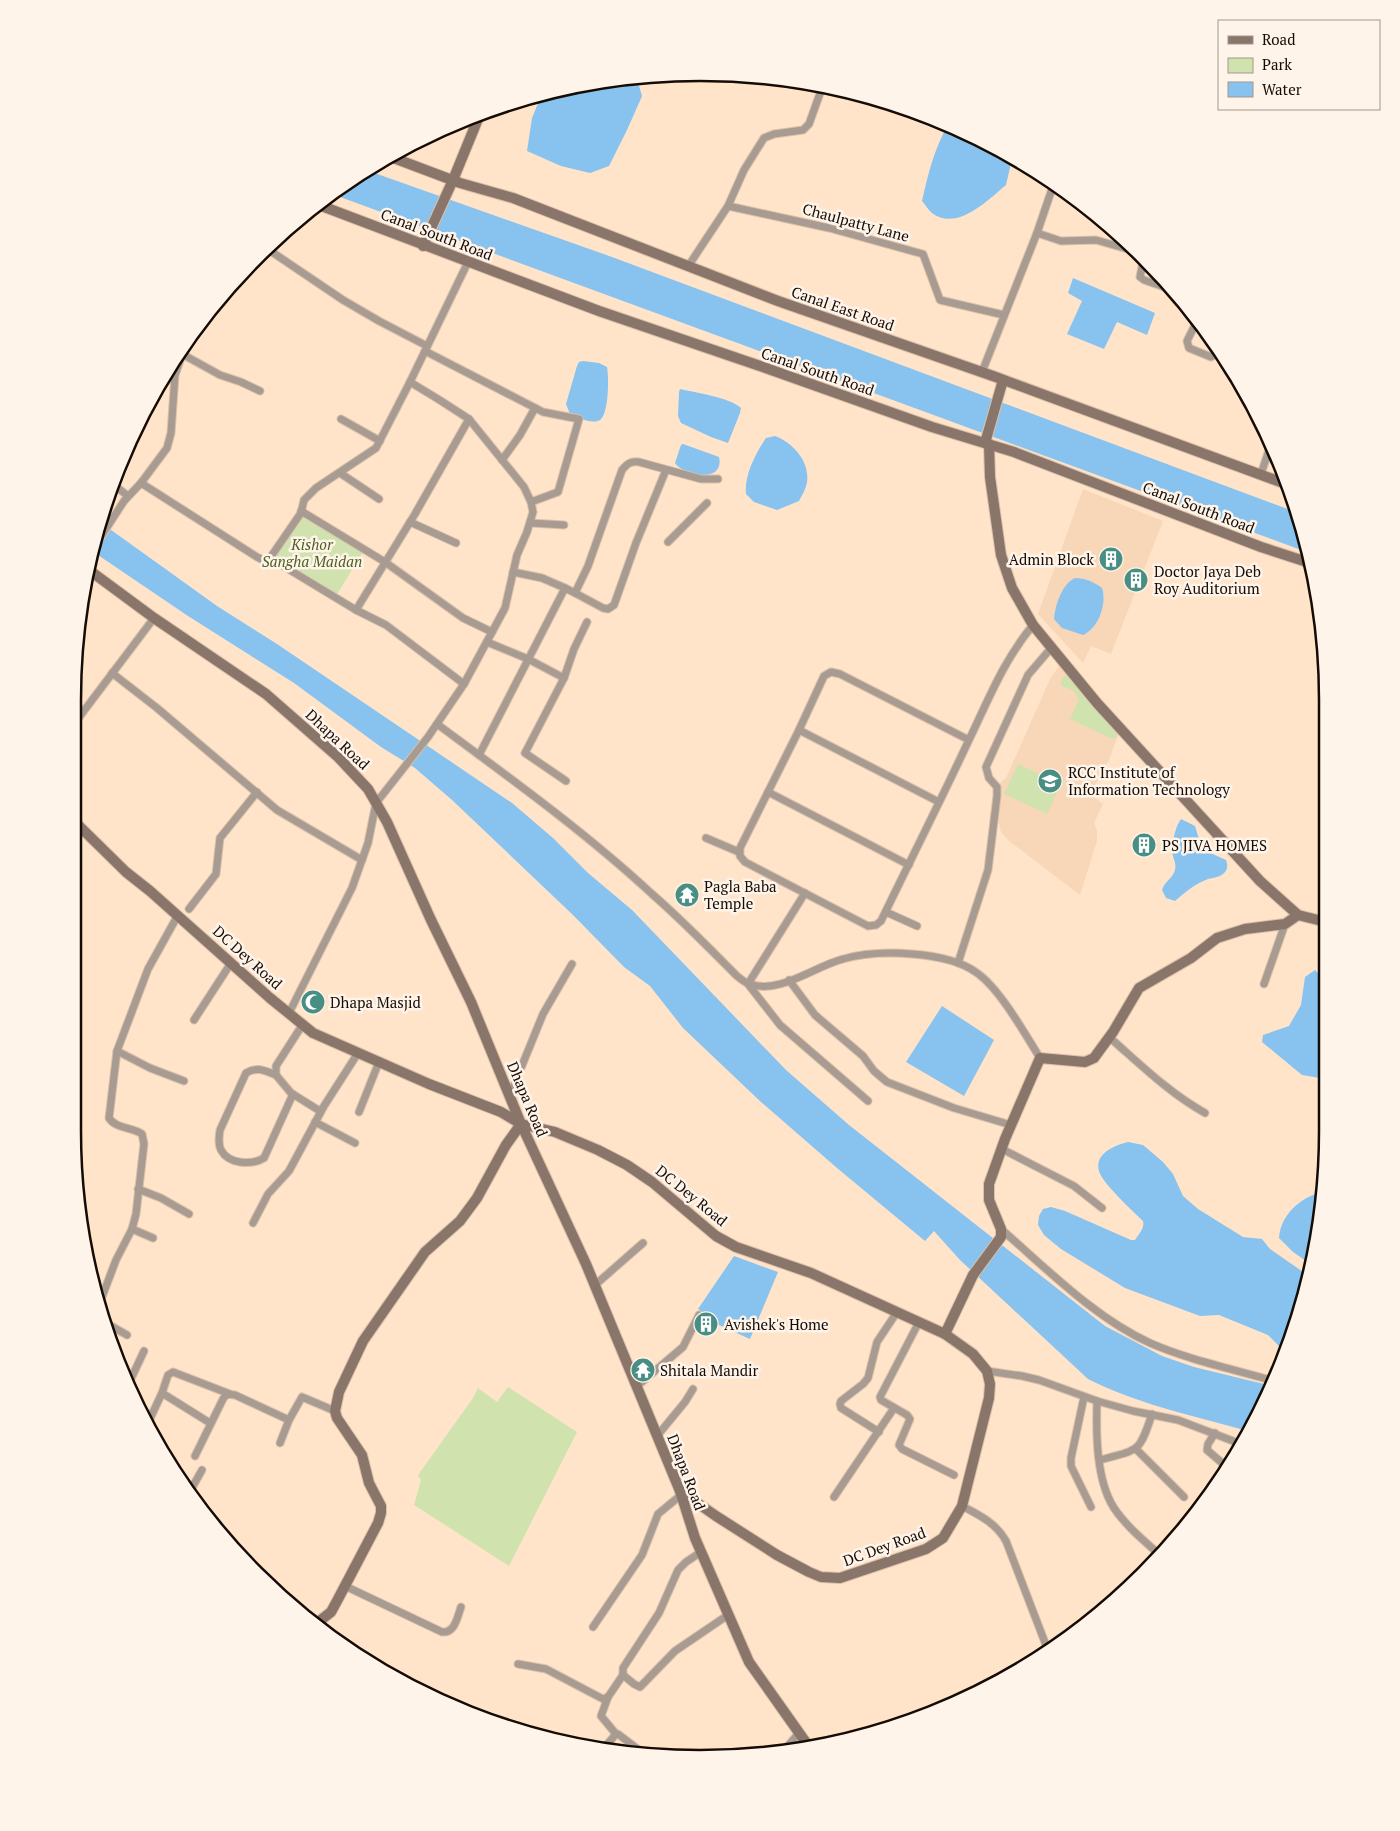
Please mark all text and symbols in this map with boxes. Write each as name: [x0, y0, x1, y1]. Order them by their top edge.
legend: [1218, 20, 1380, 110]
text: Road: [1262, 29, 1295, 49]
text: Park: [1262, 54, 1292, 74]
text: Water: [1262, 79, 1302, 99]
street label: Chaulpatty Lane: [800, 198, 912, 246]
street label: Canal South Road: [378, 203, 496, 265]
street label: Canal East Road: [789, 281, 897, 335]
street label: Canal South Road: [759, 342, 877, 400]
street label: Canal South Road: [1140, 476, 1258, 538]
park label: Kishor Sangha Maidan: [262, 534, 362, 571]
building icon: Admin Block: [1098, 546, 1124, 572]
place label: Admin Block: [1009, 549, 1094, 569]
place label: Doctor Jaya Deb Roy Auditorium: [1154, 561, 1261, 598]
building icon: Doctor Jaya Deb Roy Auditorium: [1123, 567, 1149, 593]
street label: Dhapa Road: [302, 704, 374, 774]
place label: RCC Institute of Information Technology: [1068, 762, 1230, 799]
school or university icon: RCC Institute of Information Technology: [1037, 768, 1063, 794]
building icon: PS JIVA HOMES: [1131, 832, 1157, 858]
place label: PS JIVA HOMES: [1162, 835, 1267, 855]
place label: Pagla Baba Temple: [704, 876, 777, 913]
temple icon: Pagla Baba Temple: [674, 882, 700, 908]
street label: DC Dey Road: [209, 921, 287, 993]
mosque icon: Dhapa Masjid: [300, 989, 326, 1015]
place label: Dhapa Masjid: [330, 992, 421, 1012]
street label: Dhapa Road: [503, 1058, 553, 1140]
street label: DC Dey Road: [652, 1160, 732, 1230]
building icon: Avishek's Home: [693, 1311, 719, 1337]
place label: Avishek's Home: [724, 1314, 829, 1334]
temple icon: Shitala Mandir: [630, 1357, 656, 1383]
place label: Shitala Mandir: [660, 1360, 759, 1380]
street label: Dhapa Road: [663, 1431, 711, 1513]
street label: DC Dey Road: [840, 1522, 928, 1570]

